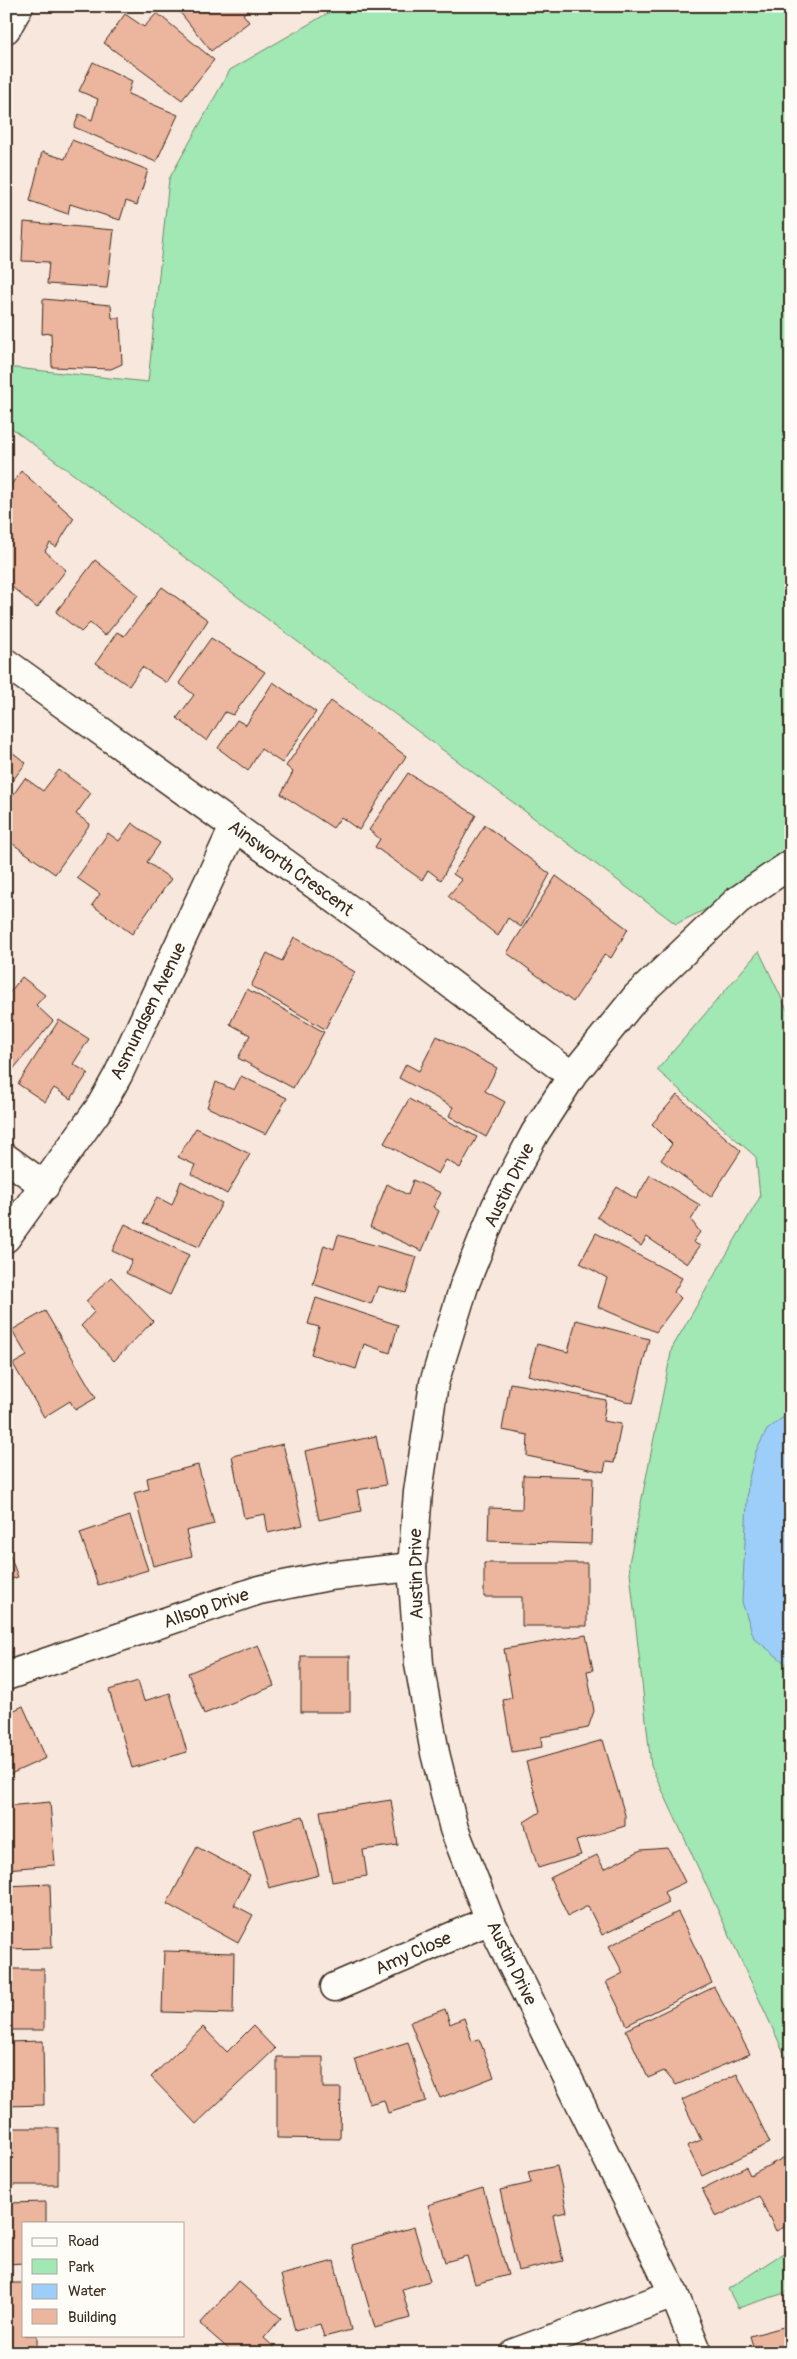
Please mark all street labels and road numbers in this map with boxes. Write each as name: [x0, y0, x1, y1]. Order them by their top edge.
street label: Ainsworth Crescent: [223, 815, 359, 922]
street label: Asmundsen Avenue: [105, 939, 192, 1084]
street label: Austin Drive: [479, 1139, 540, 1231]
street label: Austin Drive: [404, 1528, 429, 1620]
street label: Allsop Drive: [160, 1583, 252, 1634]
street label: Austin Drive: [481, 1917, 542, 2009]
street label: Amy Close: [372, 1926, 455, 1980]

